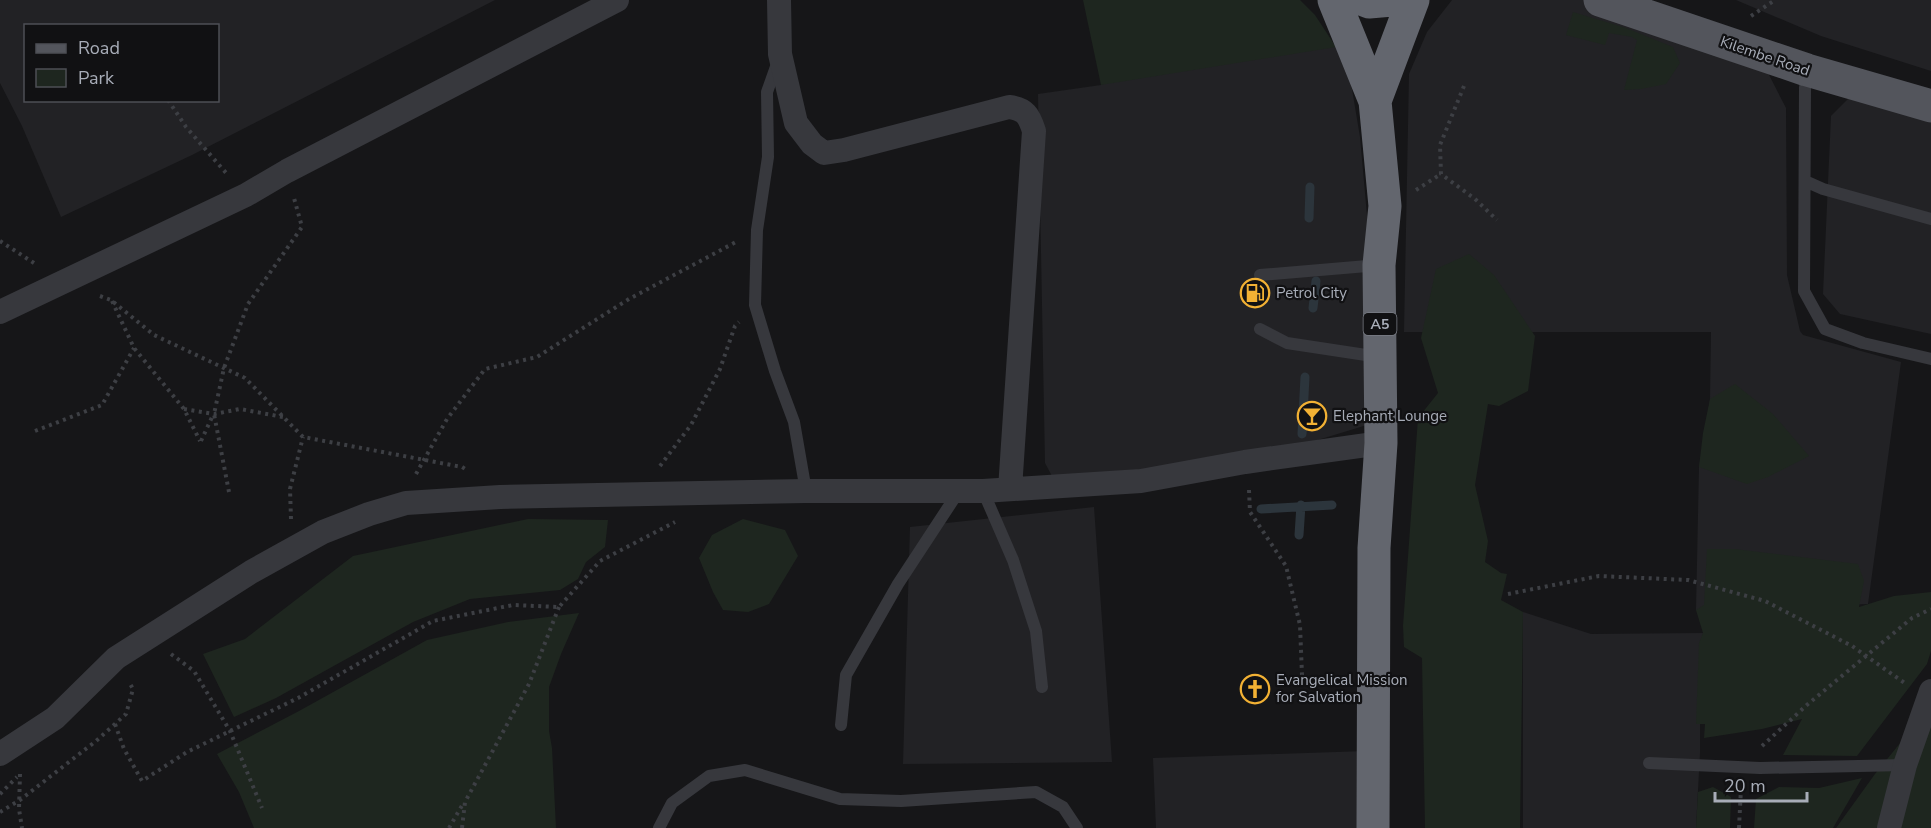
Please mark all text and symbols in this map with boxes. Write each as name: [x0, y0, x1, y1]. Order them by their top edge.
legend: [24, 24, 219, 102]
street label: Kilembe Road: [1718, 31, 1812, 81]
text: Road: [78, 36, 120, 60]
text: Park: [78, 66, 115, 90]
fuel station icon: Petrol City: [1239, 277, 1271, 309]
place label: Petrol City: [1276, 283, 1347, 303]
road number: A5: [1364, 313, 1396, 335]
bar icon: Elephant Lounge: [1296, 400, 1328, 432]
place label: Elephant Lounge: [1333, 406, 1447, 426]
place label: Evangelical Mission for Salvation: [1276, 670, 1408, 707]
church icon: Evangelical Mission for Salvation: [1239, 673, 1271, 705]
scale bar: [1715, 765, 1806, 803]
text: 20 m: [1724, 774, 1766, 798]

